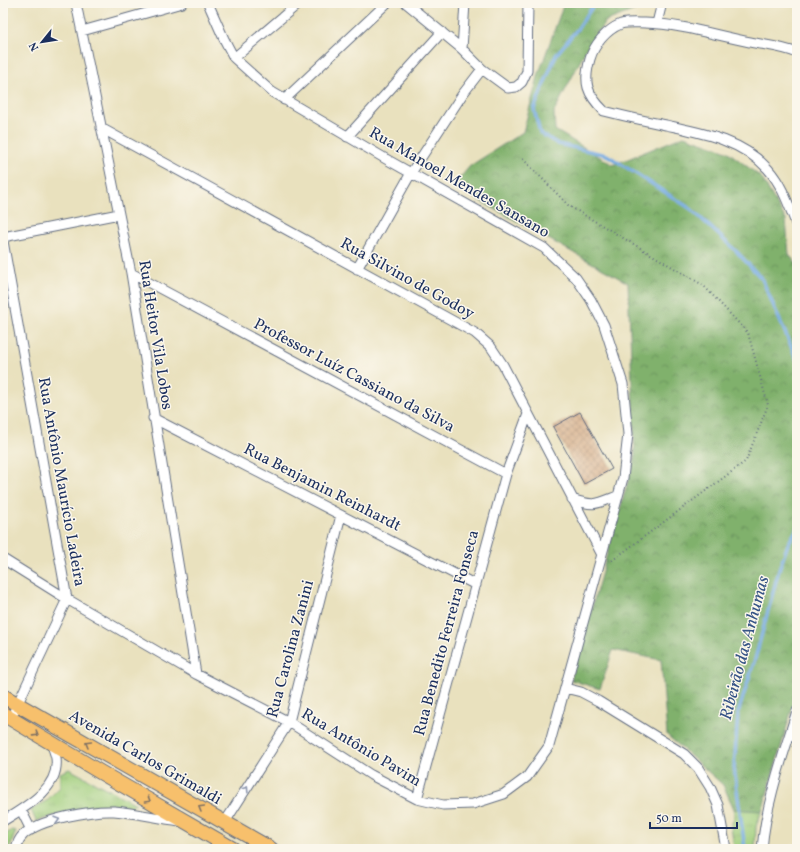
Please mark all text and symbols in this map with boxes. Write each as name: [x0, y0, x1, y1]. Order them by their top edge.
north arrow: [22, 22, 62, 62]
text: N: [26, 39, 43, 53]
street label: Rua Manoel Mendes Sansano: [365, 122, 553, 244]
street label: Rua Silvino de Godoy: [336, 233, 478, 325]
street label: Rua Heitor Vila Lobos: [132, 259, 178, 412]
street label: Professor Luíz Cassiano da Silva: [250, 313, 458, 439]
street label: Rua Antônio Maurício Ladeira: [32, 376, 90, 588]
street label: Rua Benjamin Reinhardt: [240, 439, 405, 537]
street label: Rua Benedito Ferreira Fonseca: [409, 528, 485, 738]
water label: Ribeirão das Anhumas: [715, 573, 775, 723]
street label: Rua Carolina Zanini: [262, 578, 320, 720]
street label: Rua Antônio Pavim: [297, 703, 425, 793]
street label: Avenida Carlos Grimaldi: [65, 705, 226, 811]
one-way arrow: [32, 729, 39, 736]
one-way arrow: [85, 742, 92, 749]
one-way arrow: [241, 786, 249, 793]
one-way arrow: [144, 796, 151, 803]
scale bar: [650, 804, 737, 830]
one-way arrow: [198, 806, 205, 813]
text: 50 m: [656, 811, 682, 827]
one-way arrow: [53, 816, 60, 825]

